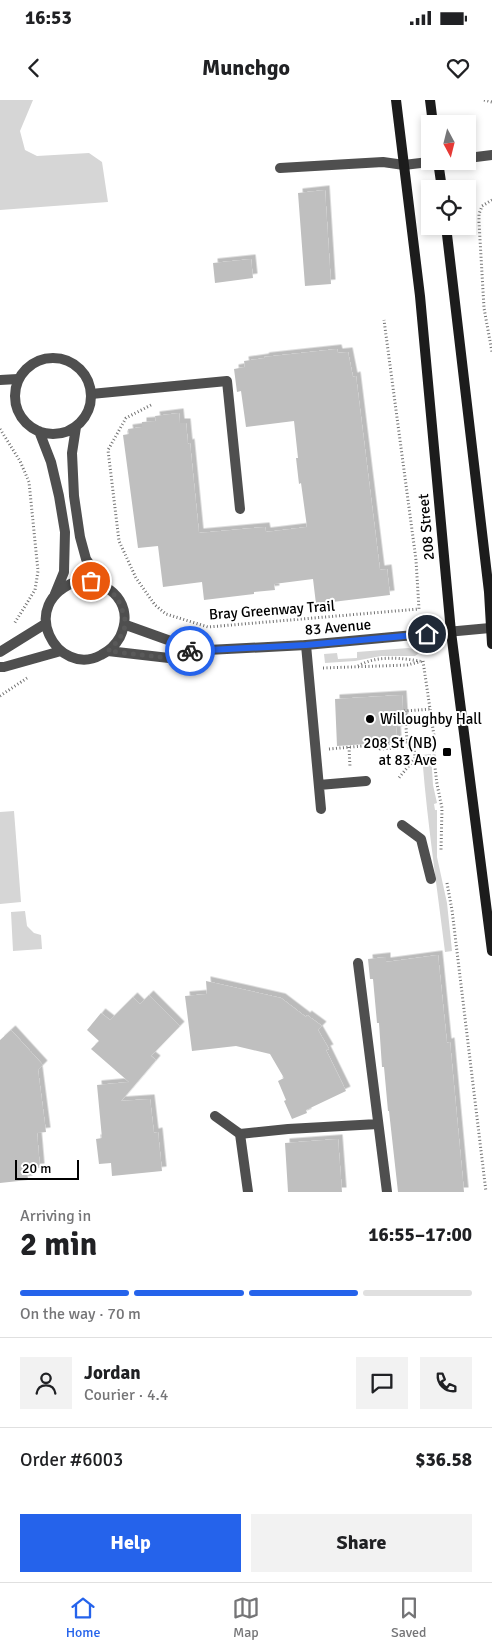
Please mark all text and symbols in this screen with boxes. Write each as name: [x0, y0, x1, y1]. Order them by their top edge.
text: 16:53: [25, 6, 72, 30]
icon: back: [20, 54, 48, 82]
text: Munchgo: [202, 54, 290, 81]
icon: heart: [444, 54, 472, 82]
north arrow: [421, 115, 476, 170]
map controls: [421, 115, 476, 235]
button: locate: [421, 180, 476, 235]
street label: 208 Street: [414, 493, 438, 561]
pin: [70, 560, 112, 602]
icon: bag: [77, 567, 105, 595]
street label: Bray Greenway Trail: [208, 597, 336, 623]
pin: [406, 613, 448, 655]
street label: 83 Avenue: [304, 615, 372, 639]
icon: home: [413, 620, 441, 648]
courier: [165, 626, 215, 676]
icon: bike: [176, 637, 204, 665]
place label: Willoughby Hall: [380, 710, 482, 728]
marker: Willoughby Hall: [364, 713, 376, 725]
place label: 208 St (NB) at 83 Ave: [363, 734, 437, 769]
marker: 208 St (NB) at 83 Ave: [441, 746, 453, 758]
scale bar: [15, 1157, 79, 1180]
text: 20 m: [22, 1160, 51, 1177]
text: Arriving in: [20, 1206, 91, 1226]
text: 16:55–17:00: [368, 1223, 472, 1247]
text: 2 min: [20, 1225, 97, 1264]
text: On the way · 70 m: [20, 1304, 141, 1324]
button: person: [20, 1357, 72, 1409]
button: chat: [356, 1357, 408, 1409]
button: phone: [420, 1357, 472, 1409]
text: Jordan: [84, 1361, 141, 1385]
text: Courier · 4.4: [84, 1385, 168, 1405]
text: Order #6003: [20, 1448, 123, 1472]
text: $36.58: [415, 1448, 472, 1472]
button: Help: [20, 1514, 241, 1572]
button: Share: [251, 1514, 472, 1572]
tab: Home: [66, 1594, 101, 1641]
tab: Map: [232, 1594, 260, 1641]
tab: Saved: [391, 1594, 426, 1641]

